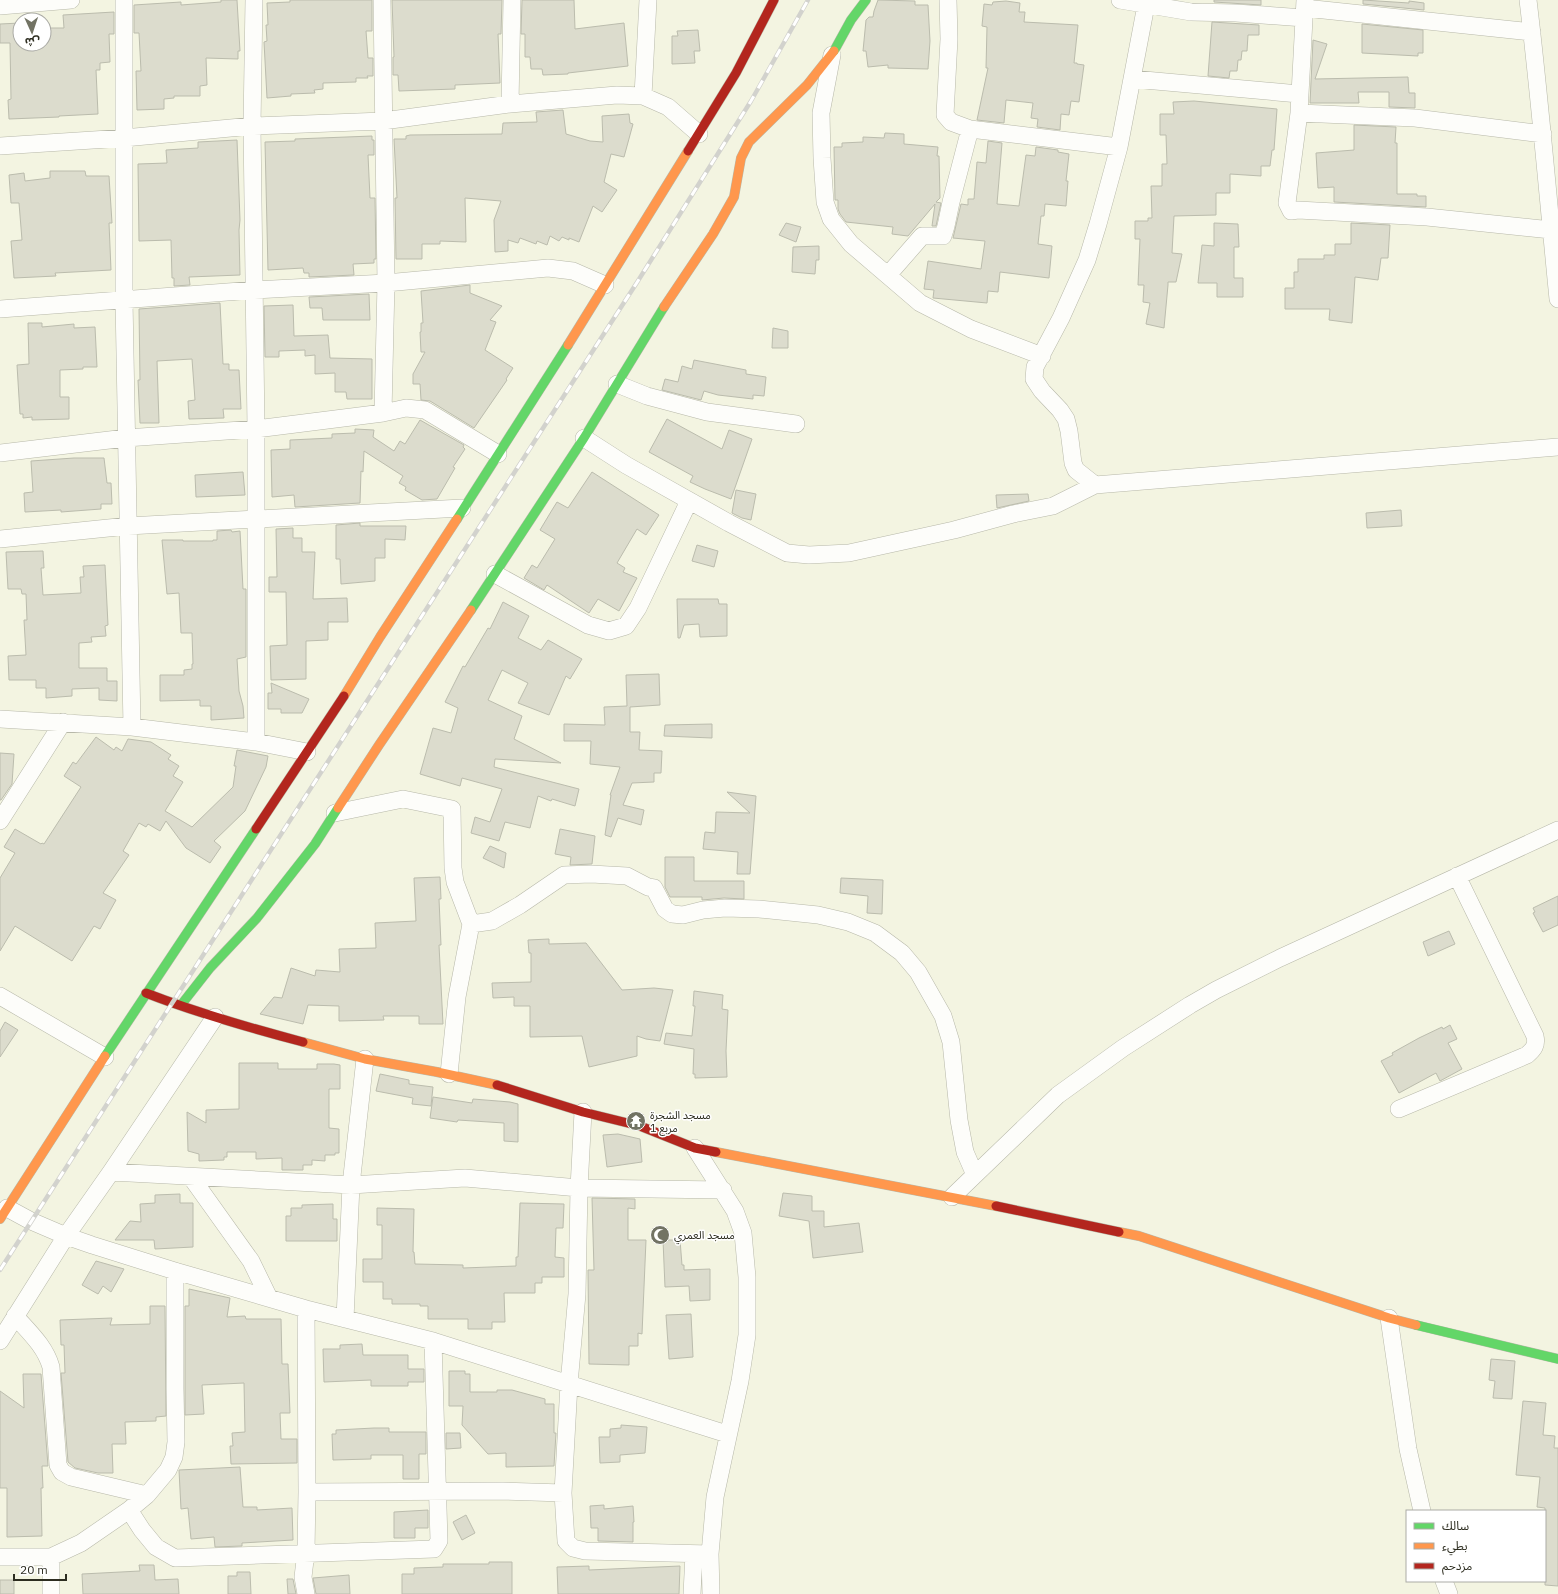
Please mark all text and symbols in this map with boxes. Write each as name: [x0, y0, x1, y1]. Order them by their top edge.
north arrow: [12, 12, 52, 52]
text: ش: [25, 35, 40, 49]
place label: مسجد الشجرة مربع 1: [650, 1108, 711, 1136]
temple icon: مسجد الشجرة مربع 1: [625, 1110, 647, 1132]
mosque icon: مسجد العمري: [649, 1224, 671, 1246]
place label: مسجد العمري: [674, 1228, 735, 1245]
legend: [1406, 1510, 1546, 1582]
text: سالك: [1442, 1518, 1469, 1533]
text: بطيء: [1442, 1538, 1468, 1556]
scale bar: [14, 1556, 66, 1582]
text: مزدحم: [1442, 1558, 1472, 1575]
text: 20 m: [20, 1562, 48, 1577]

